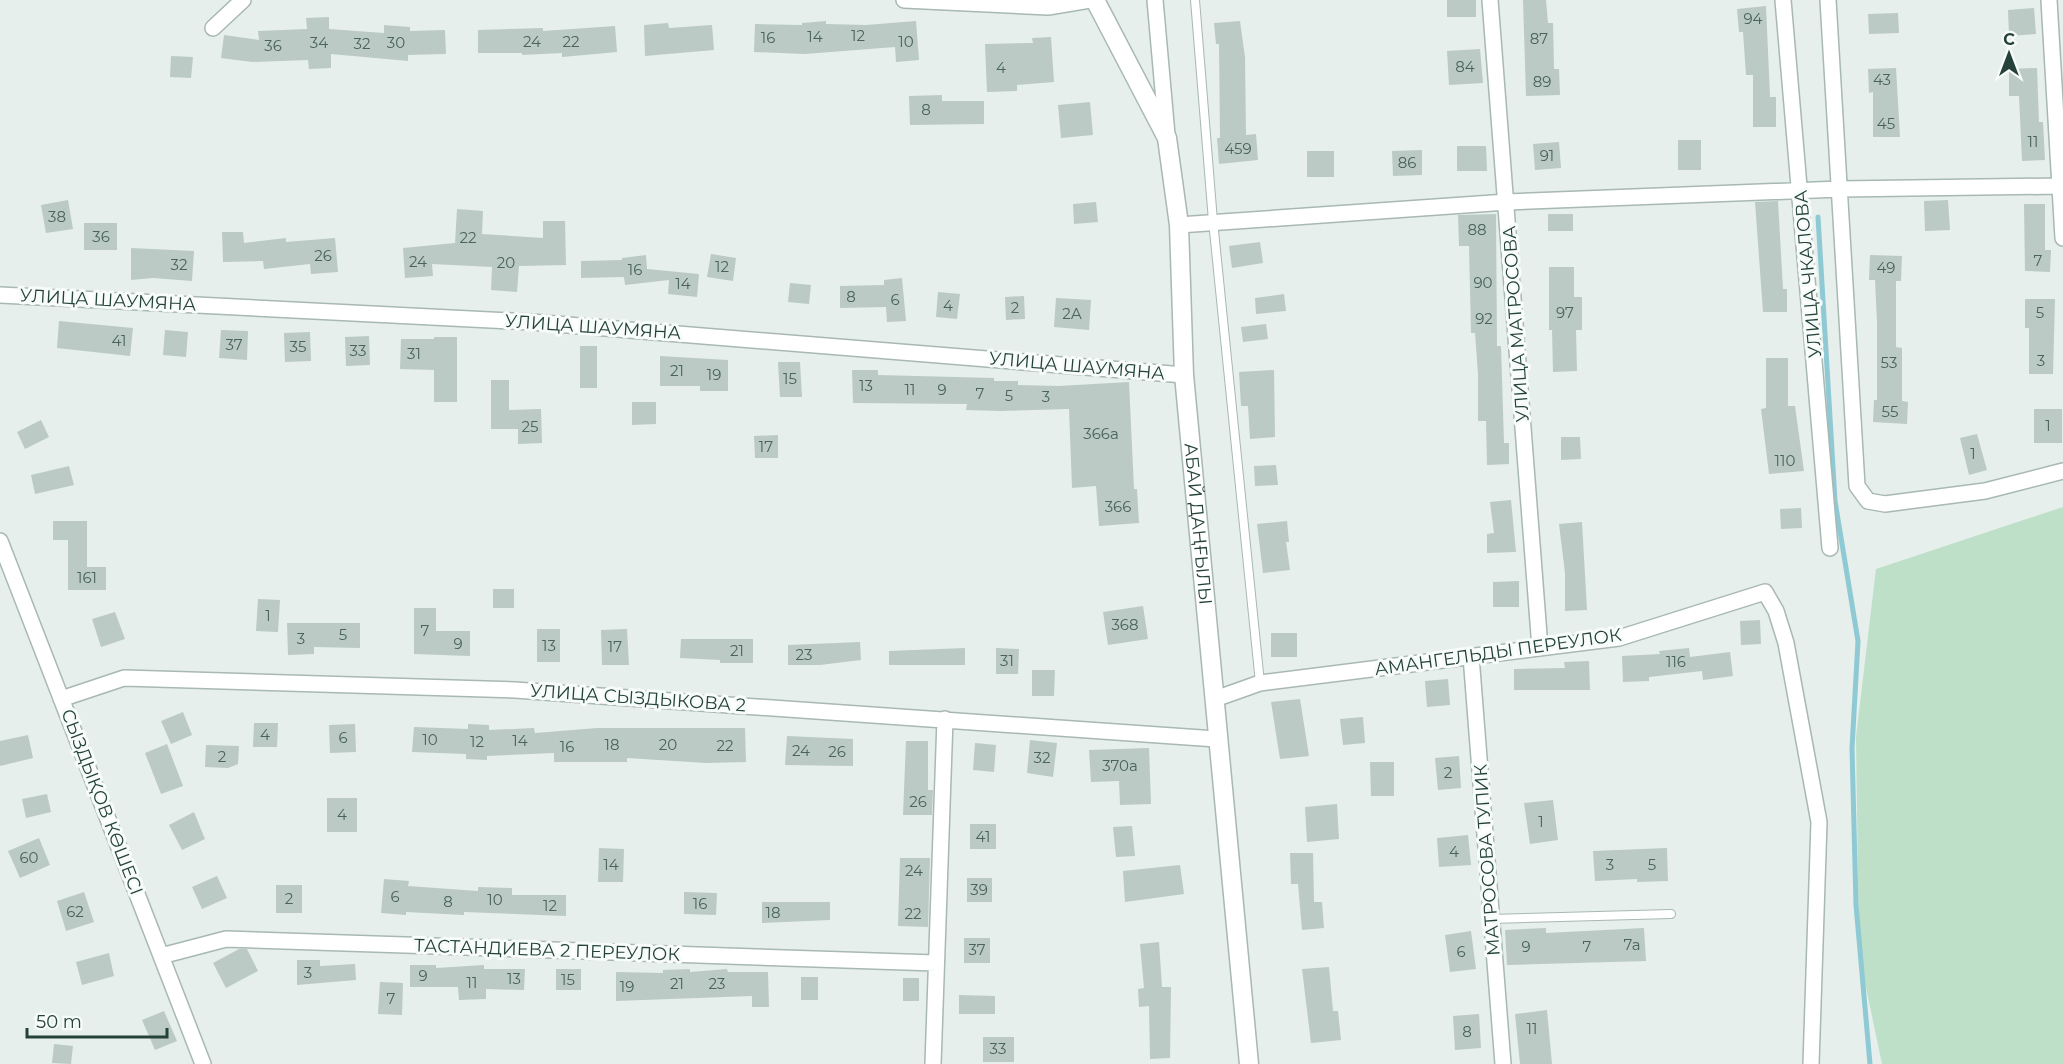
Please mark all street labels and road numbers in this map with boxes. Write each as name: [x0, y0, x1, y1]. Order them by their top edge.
street label: УЛИЦА ЧКАЛОВА: [1790, 189, 1826, 359]
street label: УЛИЦА МАТРОСОВА: [1498, 224, 1534, 423]
street label: УЛИЦА ШАУМЯНА: [19, 284, 197, 316]
street label: УЛИЦА ШАУМЯНА: [504, 310, 682, 344]
street label: УЛИЦА ШАУМЯНА: [988, 347, 1167, 385]
street label: АБАЙ ДАҢҒЫЛЫ: [1179, 442, 1217, 606]
street label: АМАНГЕЛЬДЫ ПЕРЕУЛОК: [1373, 624, 1623, 680]
street label: УЛИЦА СЫЗДЫКОВА 2: [529, 679, 747, 717]
street label: СЫЗДЫҚОВ КӨШЕСІ: [56, 706, 148, 898]
street label: МАТРОСОВА ТУПИК: [1469, 763, 1505, 957]
street label: ТАСТАНДИЕВА 2 ПЕРЕУЛОК: [414, 934, 681, 966]

